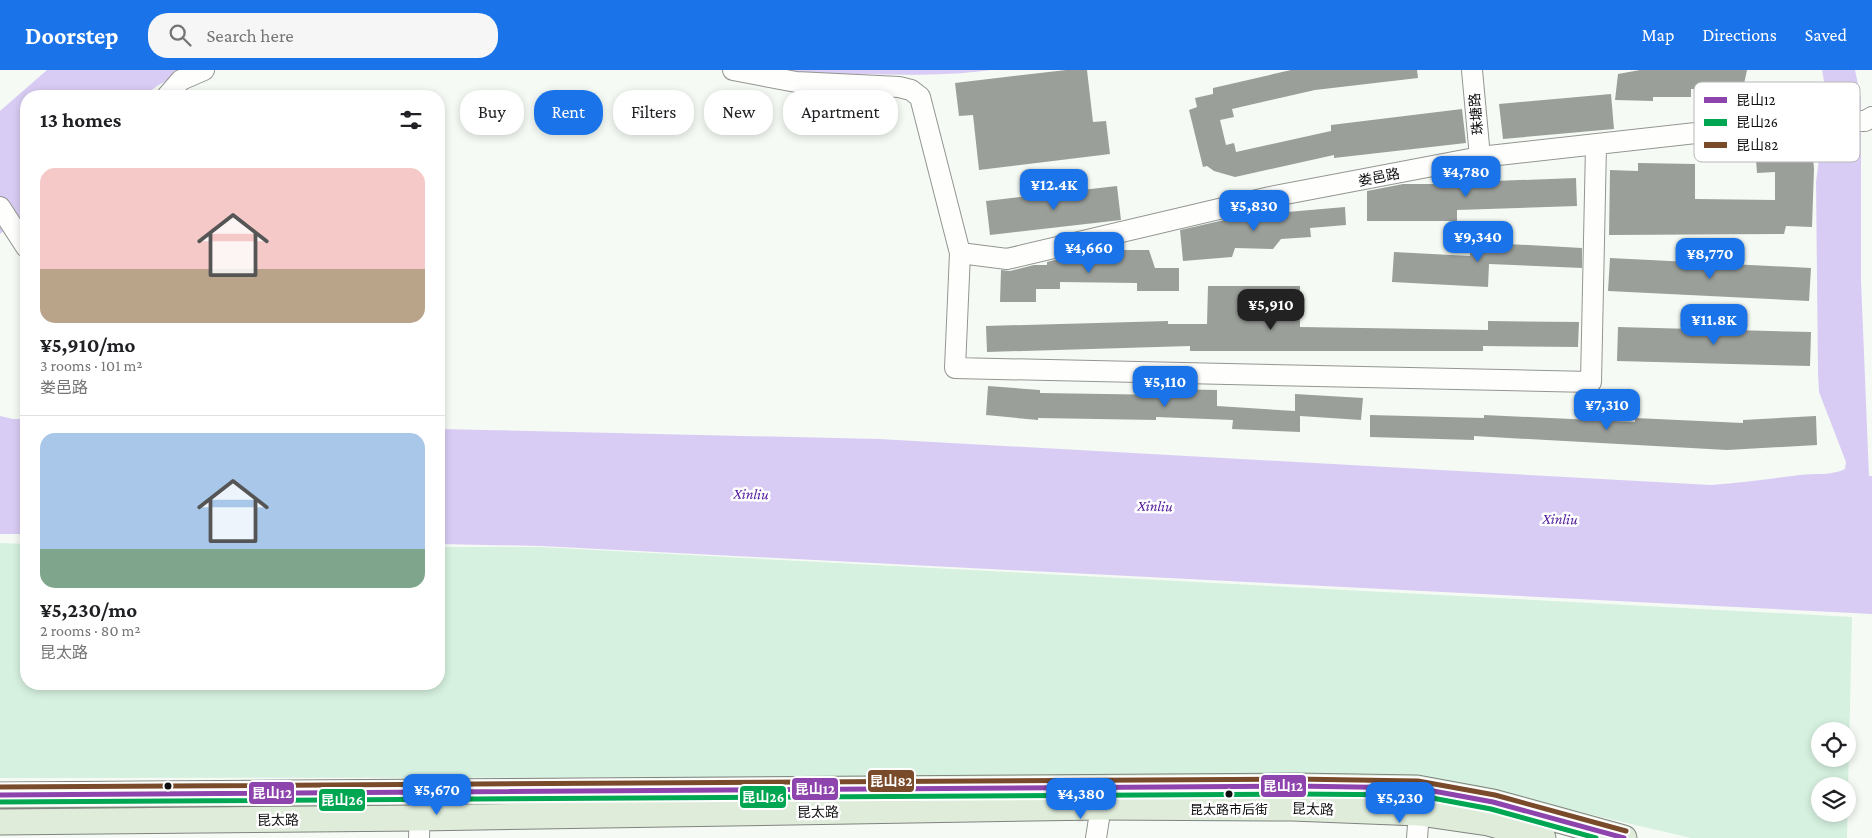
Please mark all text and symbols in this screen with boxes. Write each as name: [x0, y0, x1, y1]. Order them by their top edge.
search box: [148, 13, 498, 58]
icon: search: [166, 21, 194, 49]
text: Doorstep: [25, 22, 118, 49]
text: Search here: [206, 25, 294, 46]
text: Map: [1642, 25, 1674, 45]
text: Directions: [1702, 25, 1777, 45]
text: Saved: [1805, 25, 1847, 45]
legend: [1694, 82, 1860, 162]
chip: Buy: [460, 90, 524, 135]
chip: Rent: [534, 90, 603, 135]
chip: Filters: [613, 90, 694, 135]
chip: New: [704, 90, 773, 135]
chip: Apartment: [783, 90, 898, 135]
street label: 珠塘路: [1466, 92, 1486, 136]
text: 昆山12: [1736, 92, 1776, 108]
icon: filters: [397, 106, 425, 134]
text: 13 homes: [40, 108, 121, 132]
text: 昆山26: [1736, 114, 1778, 130]
text: 昆山82: [1736, 137, 1778, 153]
pin: ¥4,780: [1425, 156, 1507, 198]
text: ¥4,780: [1443, 163, 1489, 180]
street label: 娄邑路: [1357, 165, 1401, 189]
pin: ¥12.4K: [1013, 168, 1095, 211]
text: ¥12.4K: [1031, 176, 1077, 193]
pin: ¥5,830: [1213, 190, 1295, 232]
text: ¥5,830: [1230, 197, 1278, 214]
icon: home: [188, 200, 278, 290]
pin: ¥9,340: [1437, 220, 1519, 263]
text: ¥9,340: [1454, 228, 1502, 245]
pin: ¥4,660: [1048, 232, 1130, 274]
pin: ¥8,770: [1669, 238, 1751, 280]
text: ¥4,660: [1065, 239, 1113, 256]
text: ¥8,770: [1687, 245, 1733, 262]
pin: ¥5,910: [1230, 288, 1312, 331]
text: ¥5,910: [1248, 296, 1294, 313]
pin: ¥11.8K: [1673, 304, 1755, 346]
text: ¥11.8K: [1691, 311, 1737, 328]
text: ¥5,910/mo: [40, 333, 135, 357]
text: 3 rooms · 101 m²: [40, 357, 143, 374]
pin: ¥5,110: [1124, 366, 1206, 408]
text: ¥5,110: [1144, 373, 1186, 390]
text: 娄邑路: [40, 379, 88, 396]
pin: ¥7,310: [1566, 388, 1648, 431]
text: ¥7,310: [1585, 396, 1629, 413]
icon: home: [188, 466, 278, 556]
water label: Xinliu: [732, 485, 769, 503]
water label: Xinliu: [1136, 497, 1173, 515]
water label: Xinliu: [1541, 510, 1578, 528]
text: ¥5,230/mo: [40, 598, 137, 622]
text: 2 rooms · 80 m²: [40, 622, 141, 639]
text: 昆太路: [40, 644, 88, 661]
map controls: [1811, 722, 1856, 822]
button: locate: [1811, 722, 1856, 767]
line badge: 昆山82: [867, 769, 915, 793]
text: 昆山82: [869, 773, 913, 789]
pin: ¥5,670: [396, 774, 478, 816]
line badge: 昆山12: [1260, 774, 1307, 798]
line badge: 昆山12: [791, 777, 839, 801]
button: layers: [1811, 777, 1856, 822]
pin: ¥4,380: [1040, 778, 1122, 820]
text: 昆山12: [1263, 778, 1303, 794]
unlabelled marker: [163, 781, 173, 791]
line badge: 昆山12: [248, 781, 295, 805]
text: ¥5,670: [414, 781, 460, 798]
text: 昆山12: [795, 781, 835, 797]
pin: ¥5,230: [1359, 782, 1441, 824]
text: 昆山12: [252, 785, 292, 801]
line badge: 昆山26: [739, 785, 787, 809]
text: ¥4,380: [1057, 785, 1105, 802]
line badge: 昆山26: [318, 788, 366, 812]
text: 昆山26: [742, 789, 784, 805]
marker: 昆太路市后街: [1224, 789, 1234, 799]
text: ¥5,230: [1377, 789, 1423, 806]
text: 昆山26: [321, 792, 363, 808]
street label: 昆太路: [1292, 800, 1334, 818]
place label: 昆太路市后街: [1190, 802, 1268, 817]
street label: 昆太路: [797, 804, 839, 820]
street label: 昆太路: [257, 812, 299, 828]

